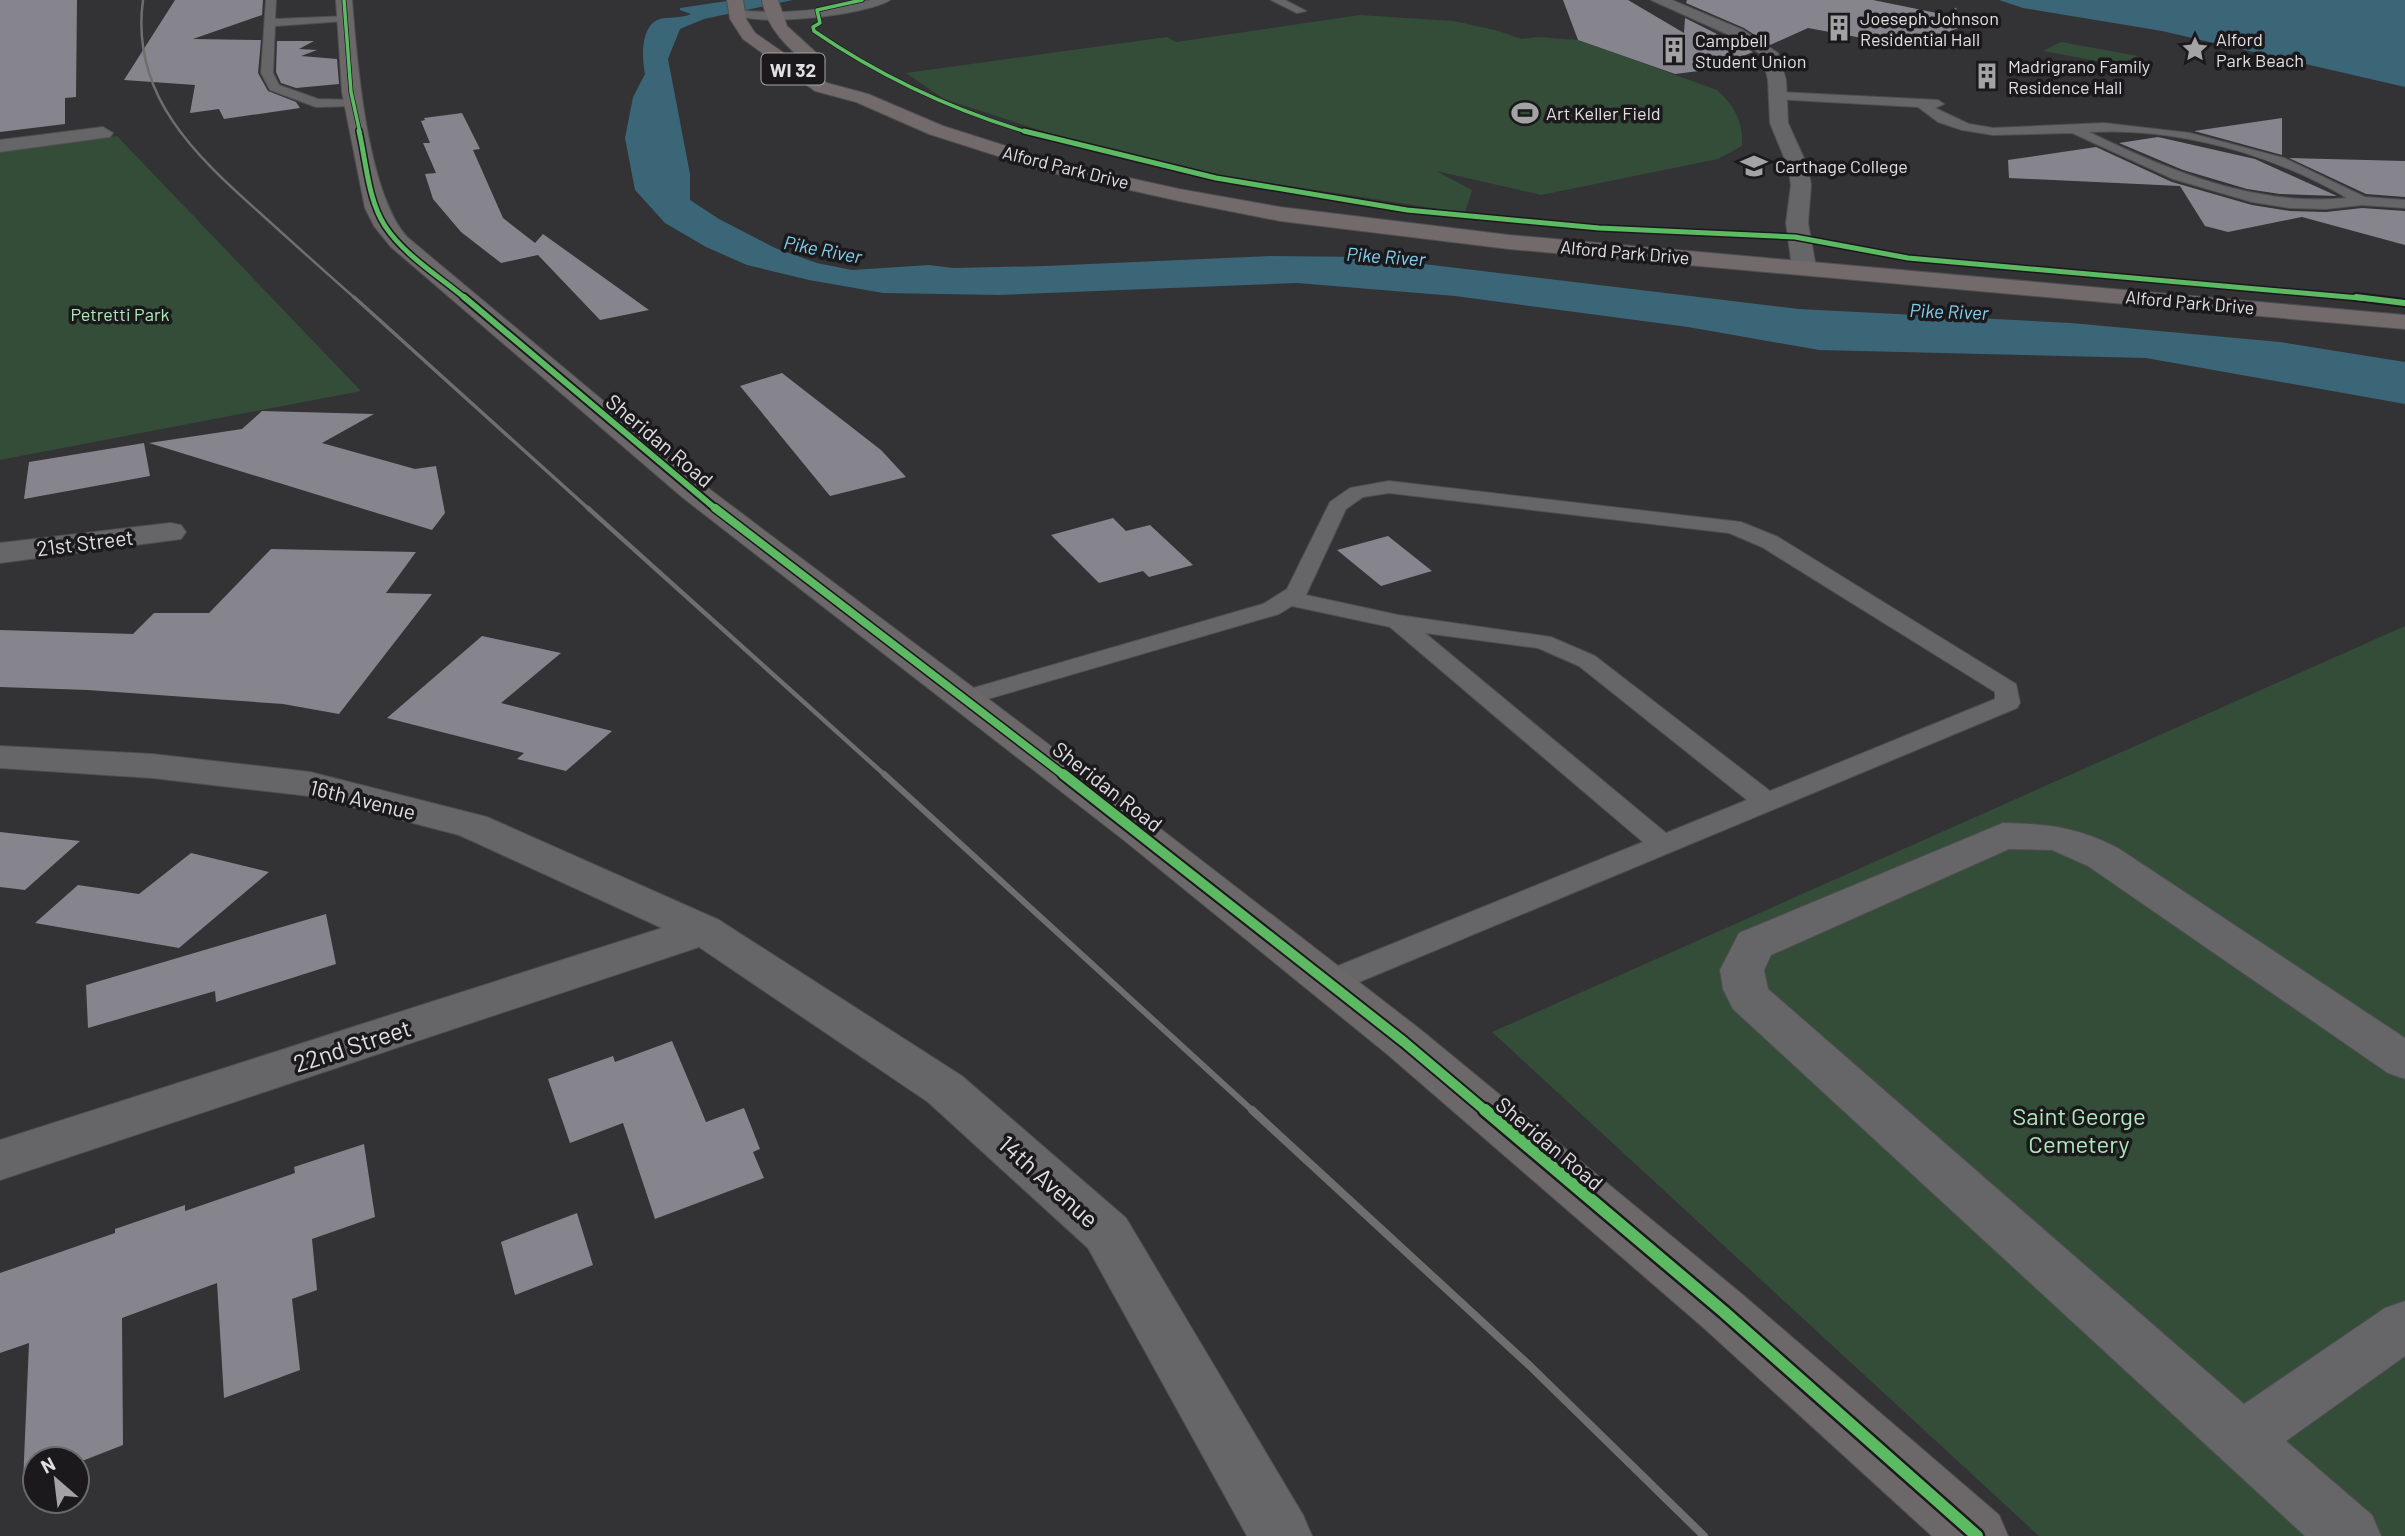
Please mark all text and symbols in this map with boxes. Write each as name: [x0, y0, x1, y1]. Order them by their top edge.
place label: Joeseph Johnson Residential Hall: [1860, 7, 1999, 50]
building icon: Joeseph Johnson Residential Hall: [1824, 13, 1854, 43]
place label: Alford Park Beach: [2216, 28, 2304, 71]
place label: Campbell Student Union: [1695, 29, 1806, 72]
place icon: Alford Park Beach: [2180, 34, 2210, 64]
building icon: Campbell Student Union: [1659, 35, 1689, 65]
road number: WI 32: [762, 54, 824, 85]
place label: Madrigrano Family Residence Hall: [2008, 55, 2150, 98]
building icon: Madrigrano Family Residence Hall: [1972, 61, 2002, 91]
sports icon: Art Keller Field: [1510, 98, 1540, 128]
place label: Art Keller Field: [1546, 102, 1661, 124]
street label: Alford Park Drive: [1001, 141, 1131, 193]
school or university icon: Carthage College: [1739, 151, 1769, 181]
place label: Carthage College: [1775, 155, 1908, 177]
water label: Pike River: [782, 230, 865, 268]
street label: Alford Park Drive: [1560, 235, 1690, 269]
water label: Pike River: [1346, 242, 1427, 270]
street label: Alford Park Drive: [2125, 285, 2255, 319]
water label: Pike River: [1909, 298, 1990, 324]
park label: Petretti Park: [71, 303, 169, 325]
street label: Sheridan Road: [601, 388, 719, 492]
street label: 21st Street: [35, 524, 135, 560]
street label: Sheridan Road: [1048, 736, 1168, 836]
street label: 16th Avenue: [308, 774, 418, 824]
street label: 22nd Street: [290, 1012, 414, 1078]
street label: Sheridan Road: [1491, 1091, 1609, 1195]
park label: Saint George Cemetery: [2012, 1101, 2146, 1158]
street label: 14th Avenue: [993, 1129, 1105, 1233]
north arrow: [21, 1445, 91, 1515]
text: N: [37, 1451, 59, 1478]

